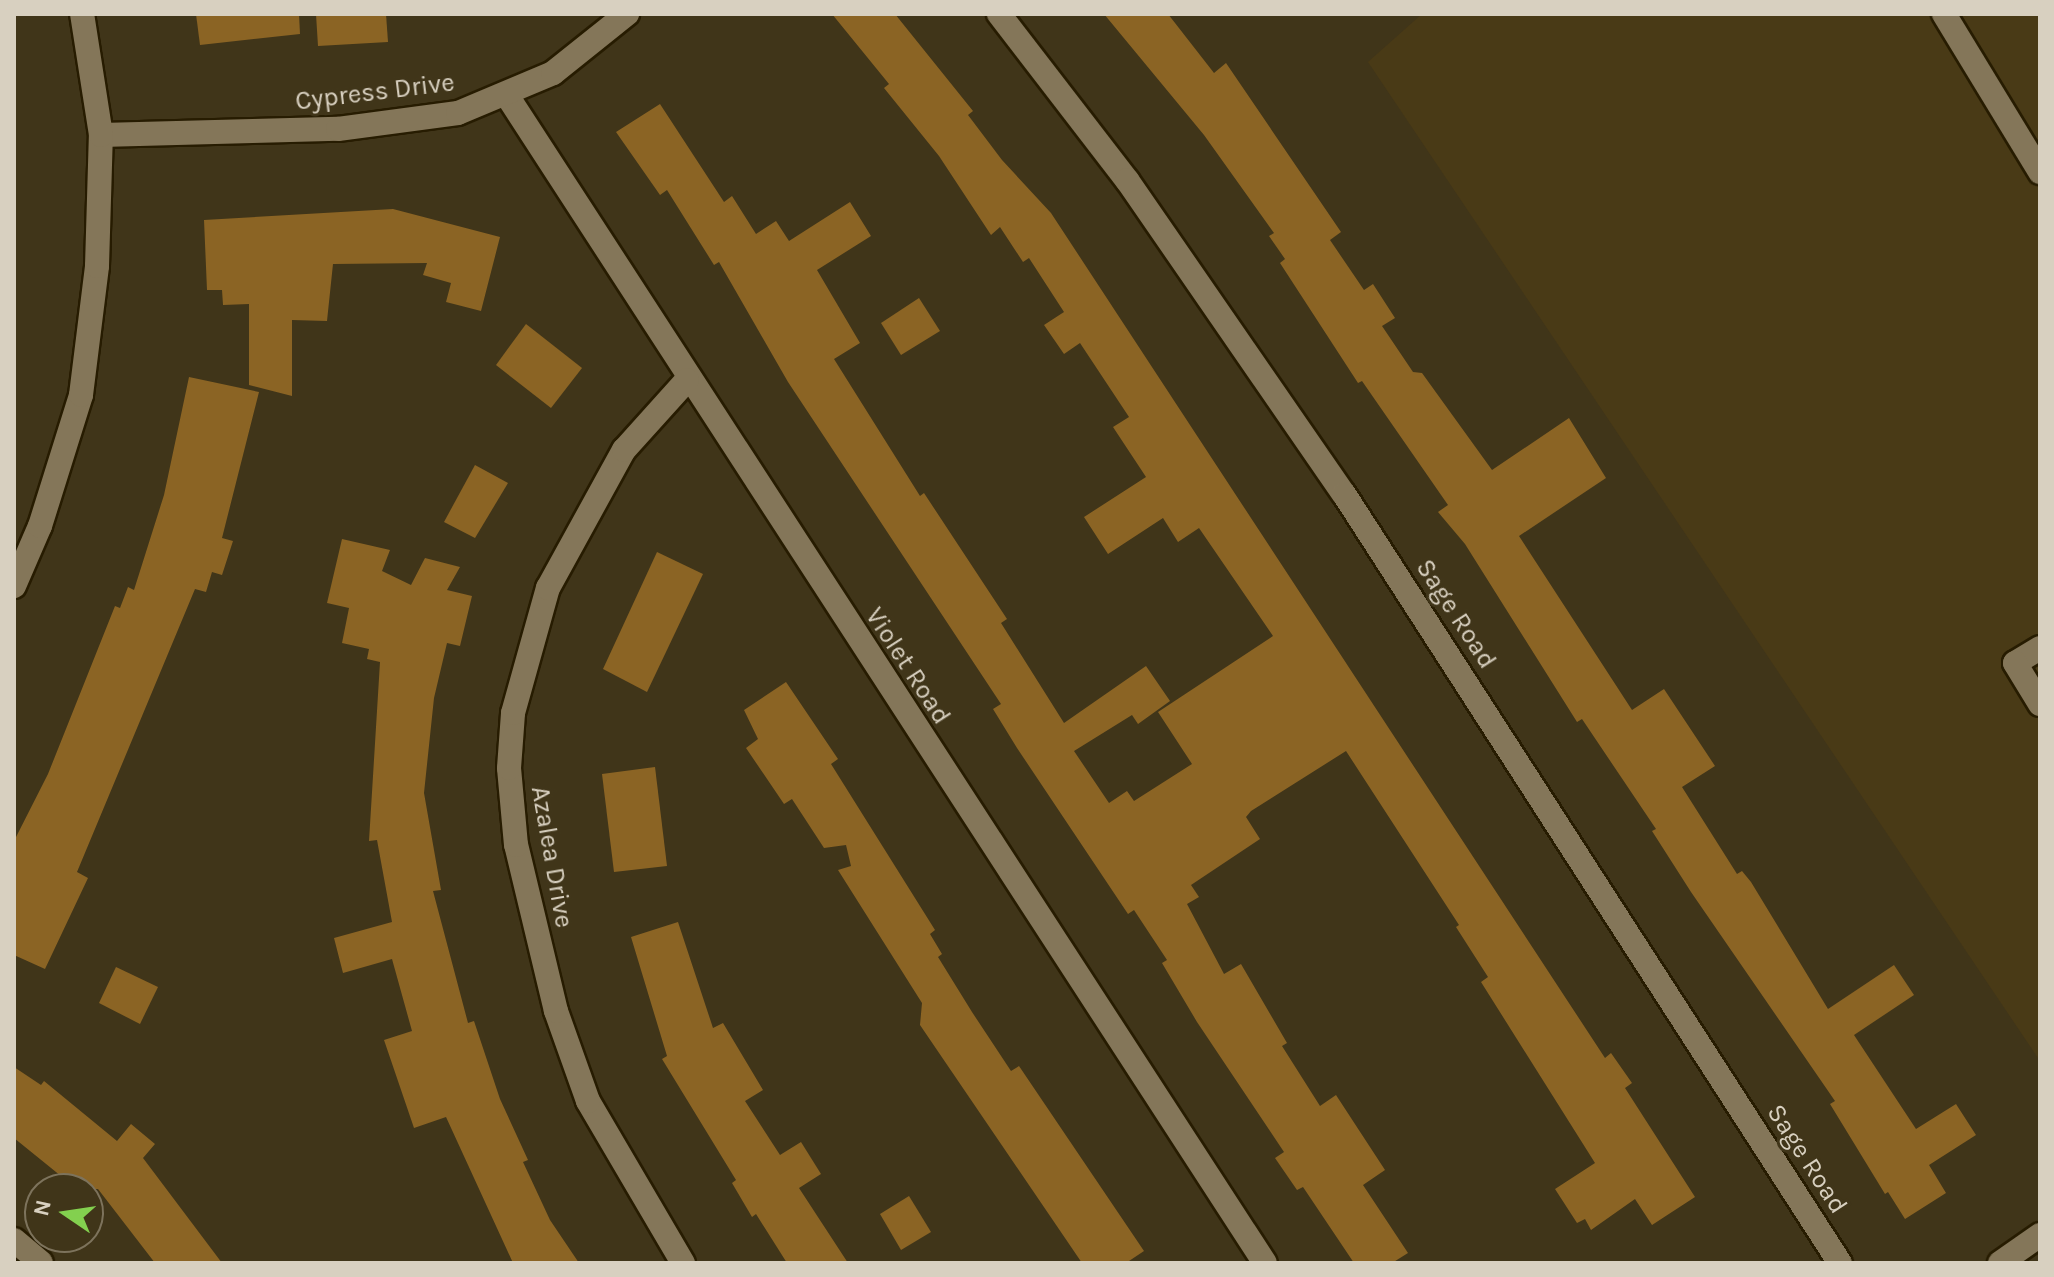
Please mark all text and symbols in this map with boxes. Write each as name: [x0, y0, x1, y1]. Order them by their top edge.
street label: Cypress Drive: [294, 67, 456, 117]
street label: Sage Road: [1409, 553, 1503, 675]
street label: Violet Road: [859, 602, 957, 730]
street label: Azalea Drive: [524, 784, 580, 930]
street label: Sage Road: [1760, 1098, 1854, 1220]
north arrow: [24, 1173, 104, 1253]
text: N: [28, 1197, 57, 1219]

